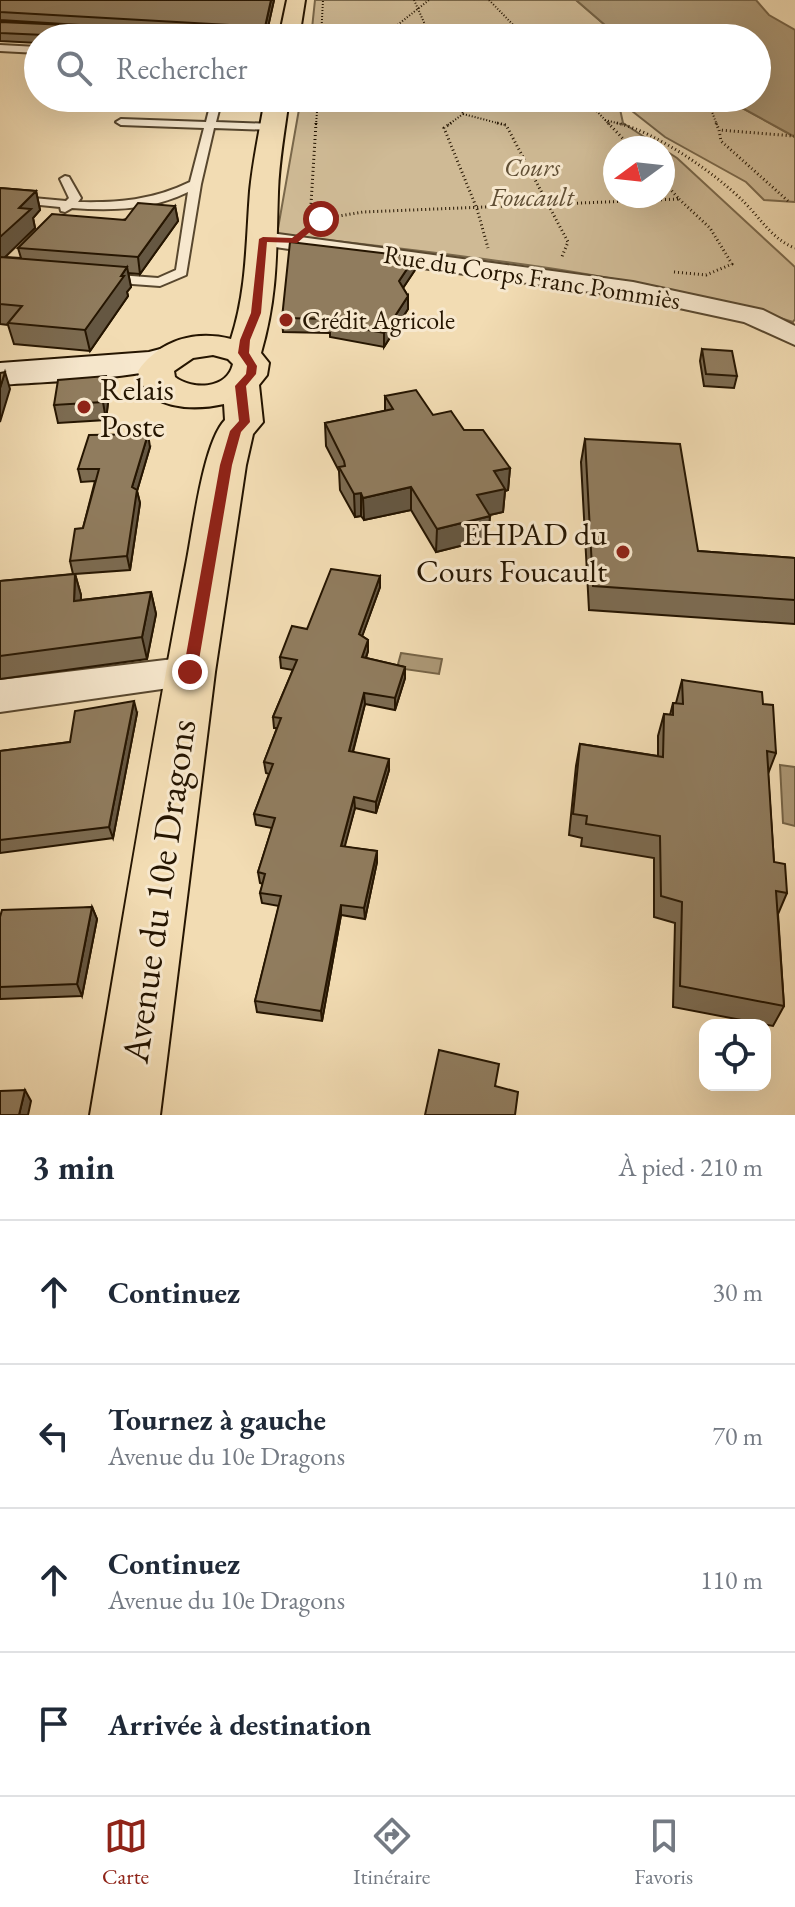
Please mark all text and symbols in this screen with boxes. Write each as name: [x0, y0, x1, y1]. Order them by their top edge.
search box: [24, 24, 771, 112]
icon: search: [52, 46, 96, 90]
text: Rechercher: [116, 49, 248, 88]
north arrow: [603, 136, 675, 208]
park label: Cours Foucault: [489, 150, 575, 214]
route start: [303, 201, 339, 237]
street label: Rue du Corps Franc Pommiès: [381, 237, 683, 317]
place label: Crédit Agricole: [302, 303, 455, 337]
marker: Crédit Agricole: [277, 311, 295, 329]
place label: Relais Poste: [100, 368, 174, 447]
marker: Relais Poste: [75, 398, 93, 416]
place label: EHPAD du Cours Foucault: [416, 513, 607, 592]
marker: EHPAD du Cours Foucault: [614, 543, 632, 561]
route end: [172, 654, 208, 690]
street label: Avenue du 10e Dragons: [109, 716, 206, 1067]
map controls: [699, 1019, 771, 1091]
button: locate: [699, 1019, 771, 1091]
text: 3 min: [32, 1145, 115, 1189]
text: À pied · 210 m: [618, 1150, 763, 1184]
icon: ahead: [32, 1270, 76, 1314]
text: Continuez: [108, 1273, 240, 1312]
text: 30 m: [713, 1275, 763, 1309]
text: Tournez à gauche: [108, 1400, 326, 1439]
icon: left: [32, 1414, 76, 1458]
text: 70 m: [713, 1419, 763, 1453]
text: Avenue du 10e Dragons: [108, 1439, 345, 1473]
text: Continuez: [108, 1544, 240, 1583]
icon: ahead: [32, 1558, 76, 1602]
text: 110 m: [700, 1563, 763, 1597]
text: Avenue du 10e Dragons: [108, 1583, 345, 1617]
icon: arrive: [32, 1702, 76, 1746]
text: Arrivée à destination: [108, 1705, 371, 1744]
tab: Carte: [102, 1814, 149, 1891]
tab: Itinéraire: [353, 1814, 430, 1891]
tab: Favoris: [634, 1814, 693, 1891]

